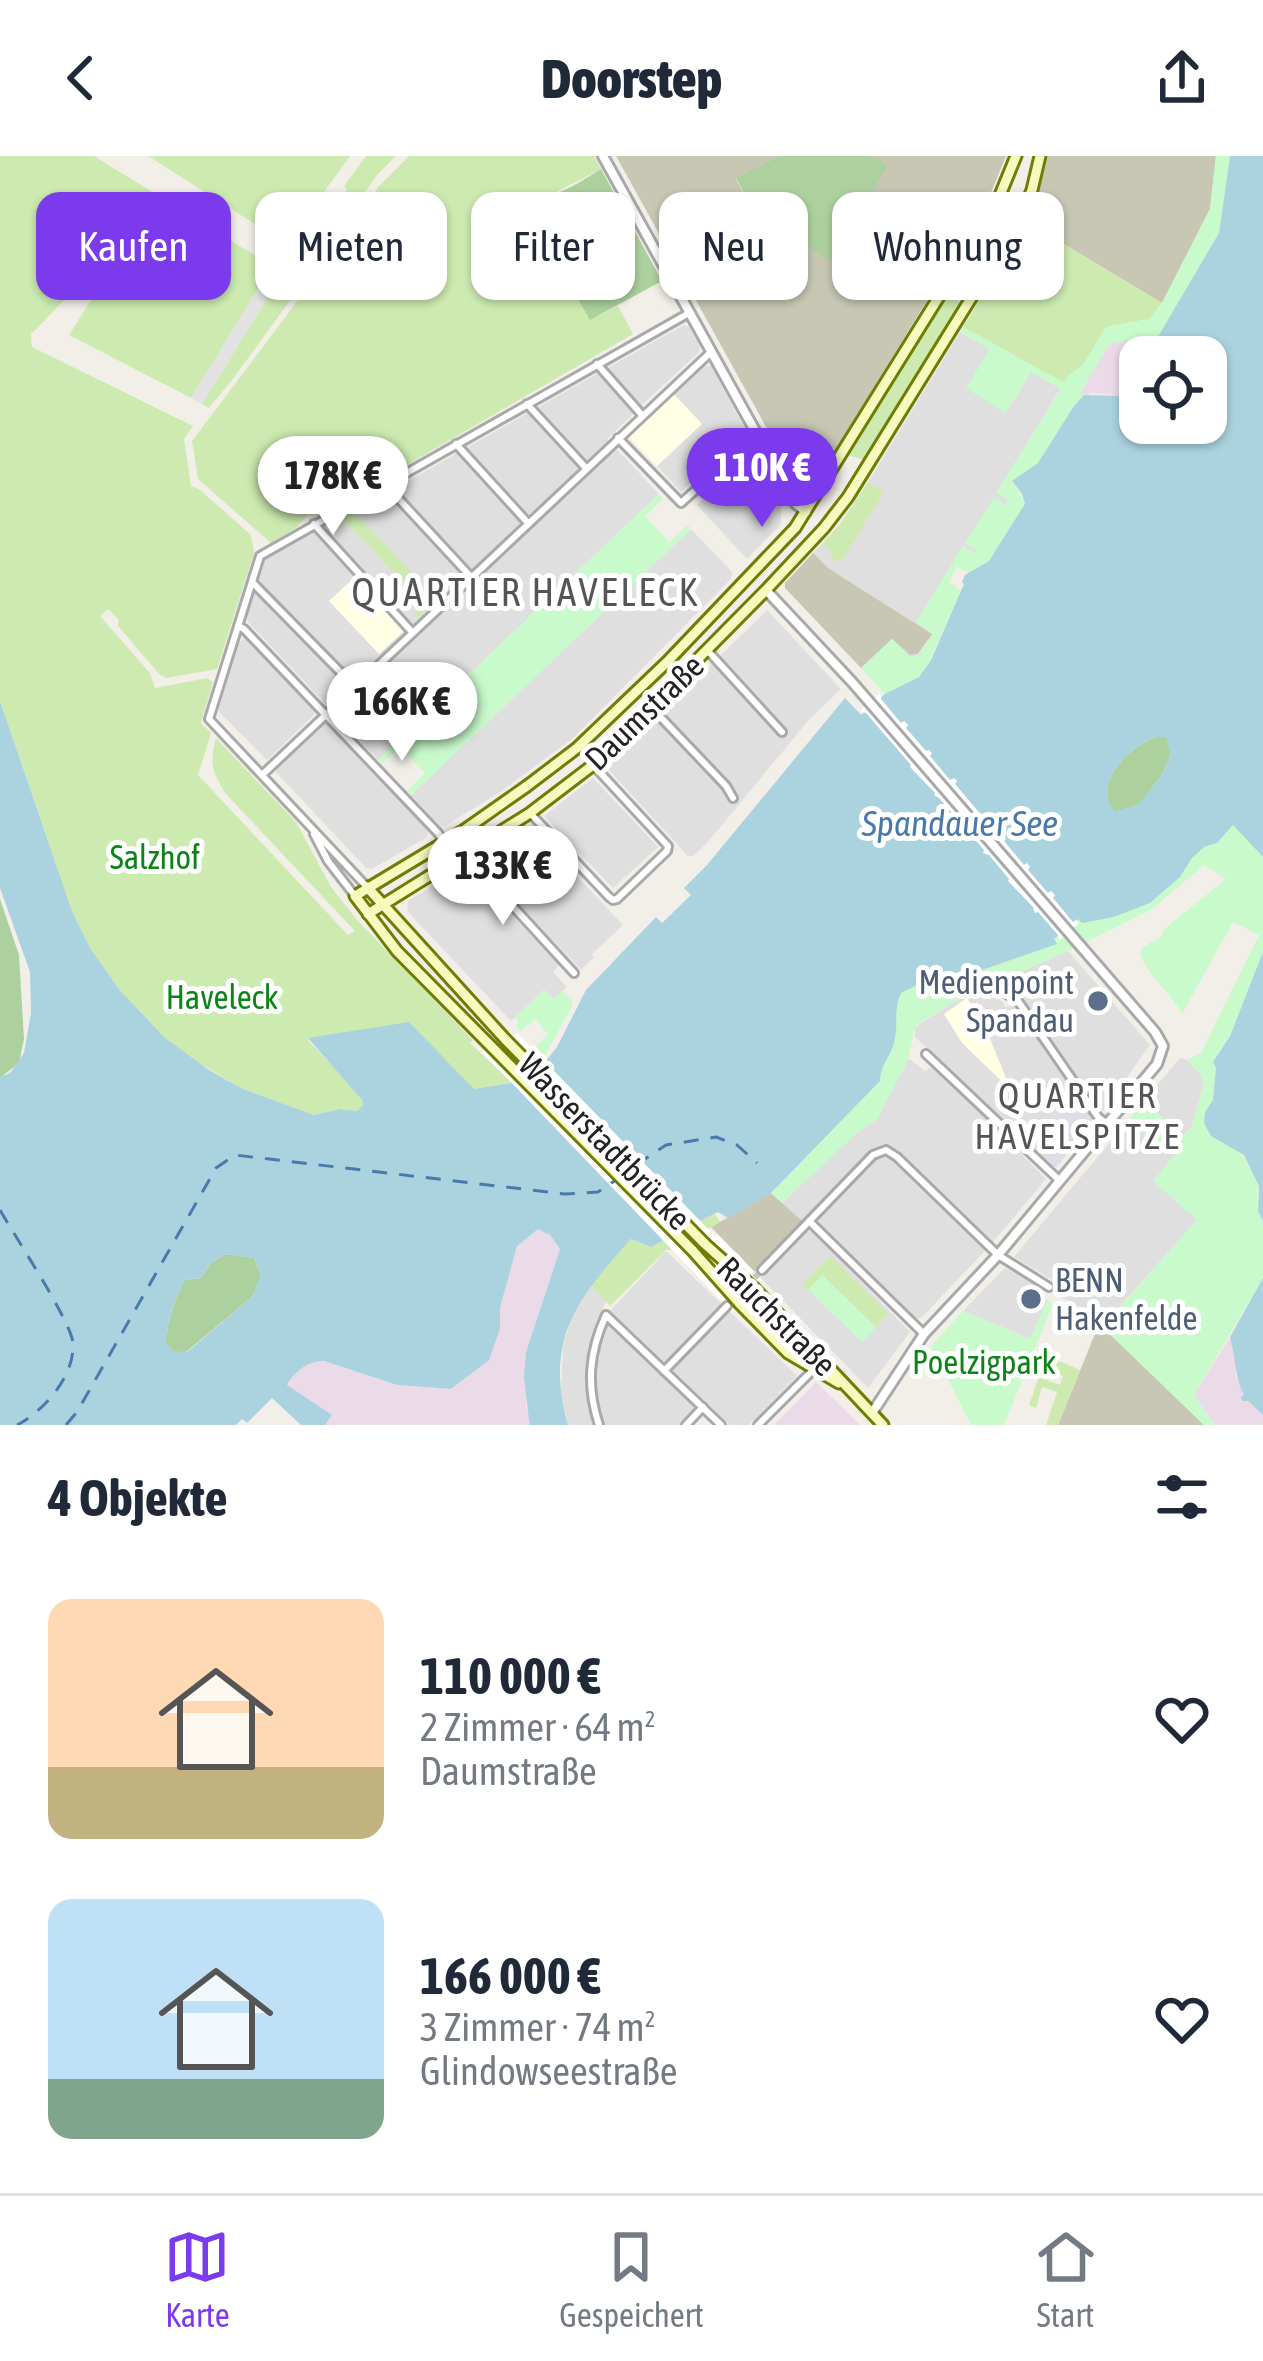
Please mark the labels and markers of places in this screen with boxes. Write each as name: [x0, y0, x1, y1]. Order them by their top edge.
pin: 110K €: [664, 428, 860, 530]
pin: 178K €: [235, 436, 431, 538]
pin: 166K €: [304, 662, 500, 764]
pin: 133K €: [405, 826, 601, 928]
place label: Medienpoint Spandau: [919, 963, 1074, 1039]
marker: Medienpoint Spandau: [1085, 988, 1111, 1014]
place label: BENN Hakenfelde: [1055, 1261, 1198, 1337]
marker: BENN Hakenfelde: [1018, 1286, 1044, 1312]

